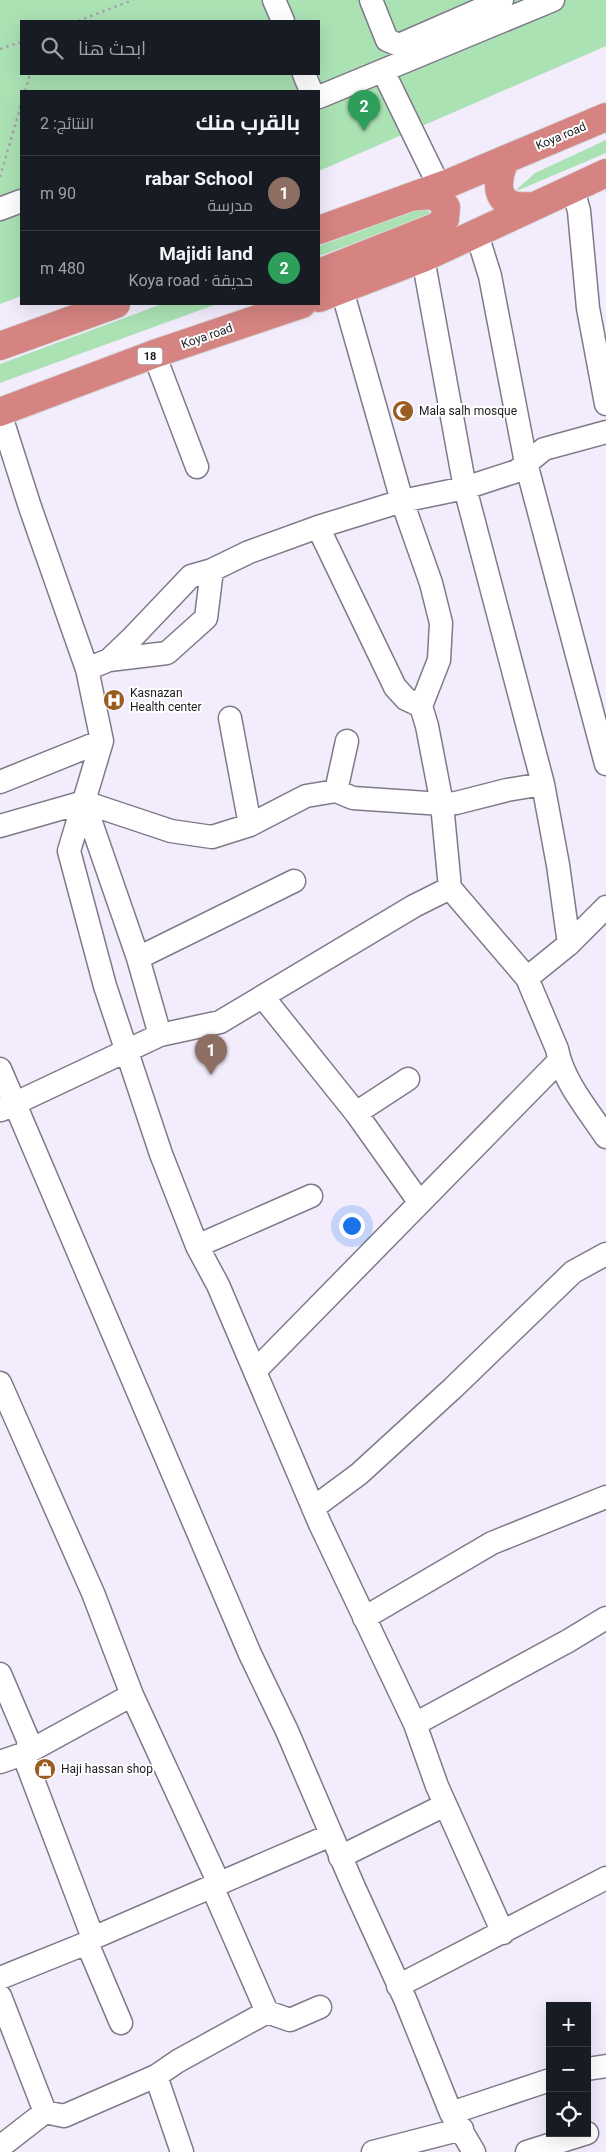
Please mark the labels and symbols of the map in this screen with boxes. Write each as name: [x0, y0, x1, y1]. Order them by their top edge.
pin: 2: [348, 90, 380, 131]
street label: Koya road: [534, 119, 588, 153]
street label: Koya road: [180, 321, 234, 351]
road number: 18: [138, 348, 162, 364]
mosque icon: Mala salh mosque: [391, 399, 415, 423]
place label: Mala salh mosque: [419, 404, 517, 418]
place label: Kasnazan Health center: [130, 686, 202, 714]
hospital icon: Kasnazan Health center: [102, 688, 126, 712]
pin: 1: [195, 1034, 227, 1075]
your location: [339, 1213, 365, 1239]
shop icon: Haji hassan shop: [33, 1757, 57, 1781]
place label: Haji hassan shop: [61, 1762, 153, 1776]

